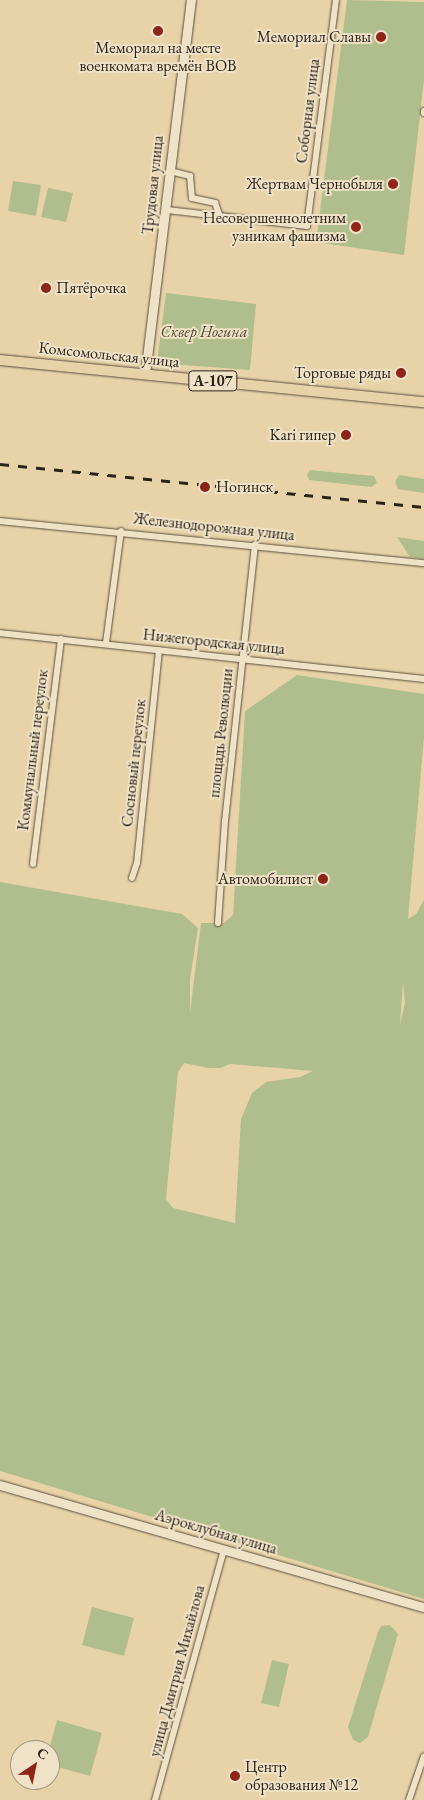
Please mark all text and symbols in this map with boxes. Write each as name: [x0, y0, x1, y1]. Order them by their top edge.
marker: Мемориал на месте военкомата времён ВОВ: [152, 25, 164, 37]
place label: Мемориал Славы: [257, 27, 371, 47]
marker: Мемориал Славы: [375, 31, 387, 43]
place label: Мемориал на месте военкомата времён ВОВ: [80, 38, 236, 76]
street label: Соборная улица: [292, 57, 324, 165]
street label: Трудовая улица: [138, 134, 168, 236]
place label: Жертвам Чернобыля: [246, 174, 383, 194]
marker: Жертвам Чернобыля: [387, 178, 399, 190]
place label: Несовершеннолетним узникам фашизма: [203, 208, 346, 246]
marker: Несовершеннолетним узникам фашизма: [350, 221, 362, 233]
place label: Пятёрочка: [56, 278, 126, 298]
marker: Пятёрочка: [40, 282, 52, 294]
park label: Сквер Ногина: [160, 322, 248, 342]
street label: Комсомольская улица: [38, 338, 180, 372]
place label: Торговые ряды: [294, 363, 391, 383]
marker: Торговые ряды: [395, 367, 407, 379]
road number: А-107: [188, 368, 238, 394]
place label: Kari гипер: [270, 425, 336, 445]
marker: Kari гипер: [340, 429, 352, 441]
place label: Ногинск: [216, 477, 273, 497]
marker: Ногинск: [198, 480, 212, 494]
street label: Железнодорожная улица: [132, 509, 296, 545]
street label: Нижегородская улица: [142, 625, 286, 659]
street label: площадь Революции: [205, 667, 237, 799]
street label: Коммунальный переулок: [14, 668, 52, 832]
street label: Сосновый переулок: [118, 698, 150, 828]
place label: Автомобилист: [218, 869, 313, 889]
marker: Автомобилист: [317, 873, 329, 885]
street label: Аэроклубная улица: [153, 1505, 279, 1559]
street label: улица Дмитрия Михайлова: [145, 1583, 209, 1759]
north arrow: [10, 1740, 60, 1790]
text: С: [34, 1743, 52, 1764]
place label: Центр образования №12: [245, 1757, 358, 1795]
marker: Центр образования №12: [229, 1770, 241, 1782]

